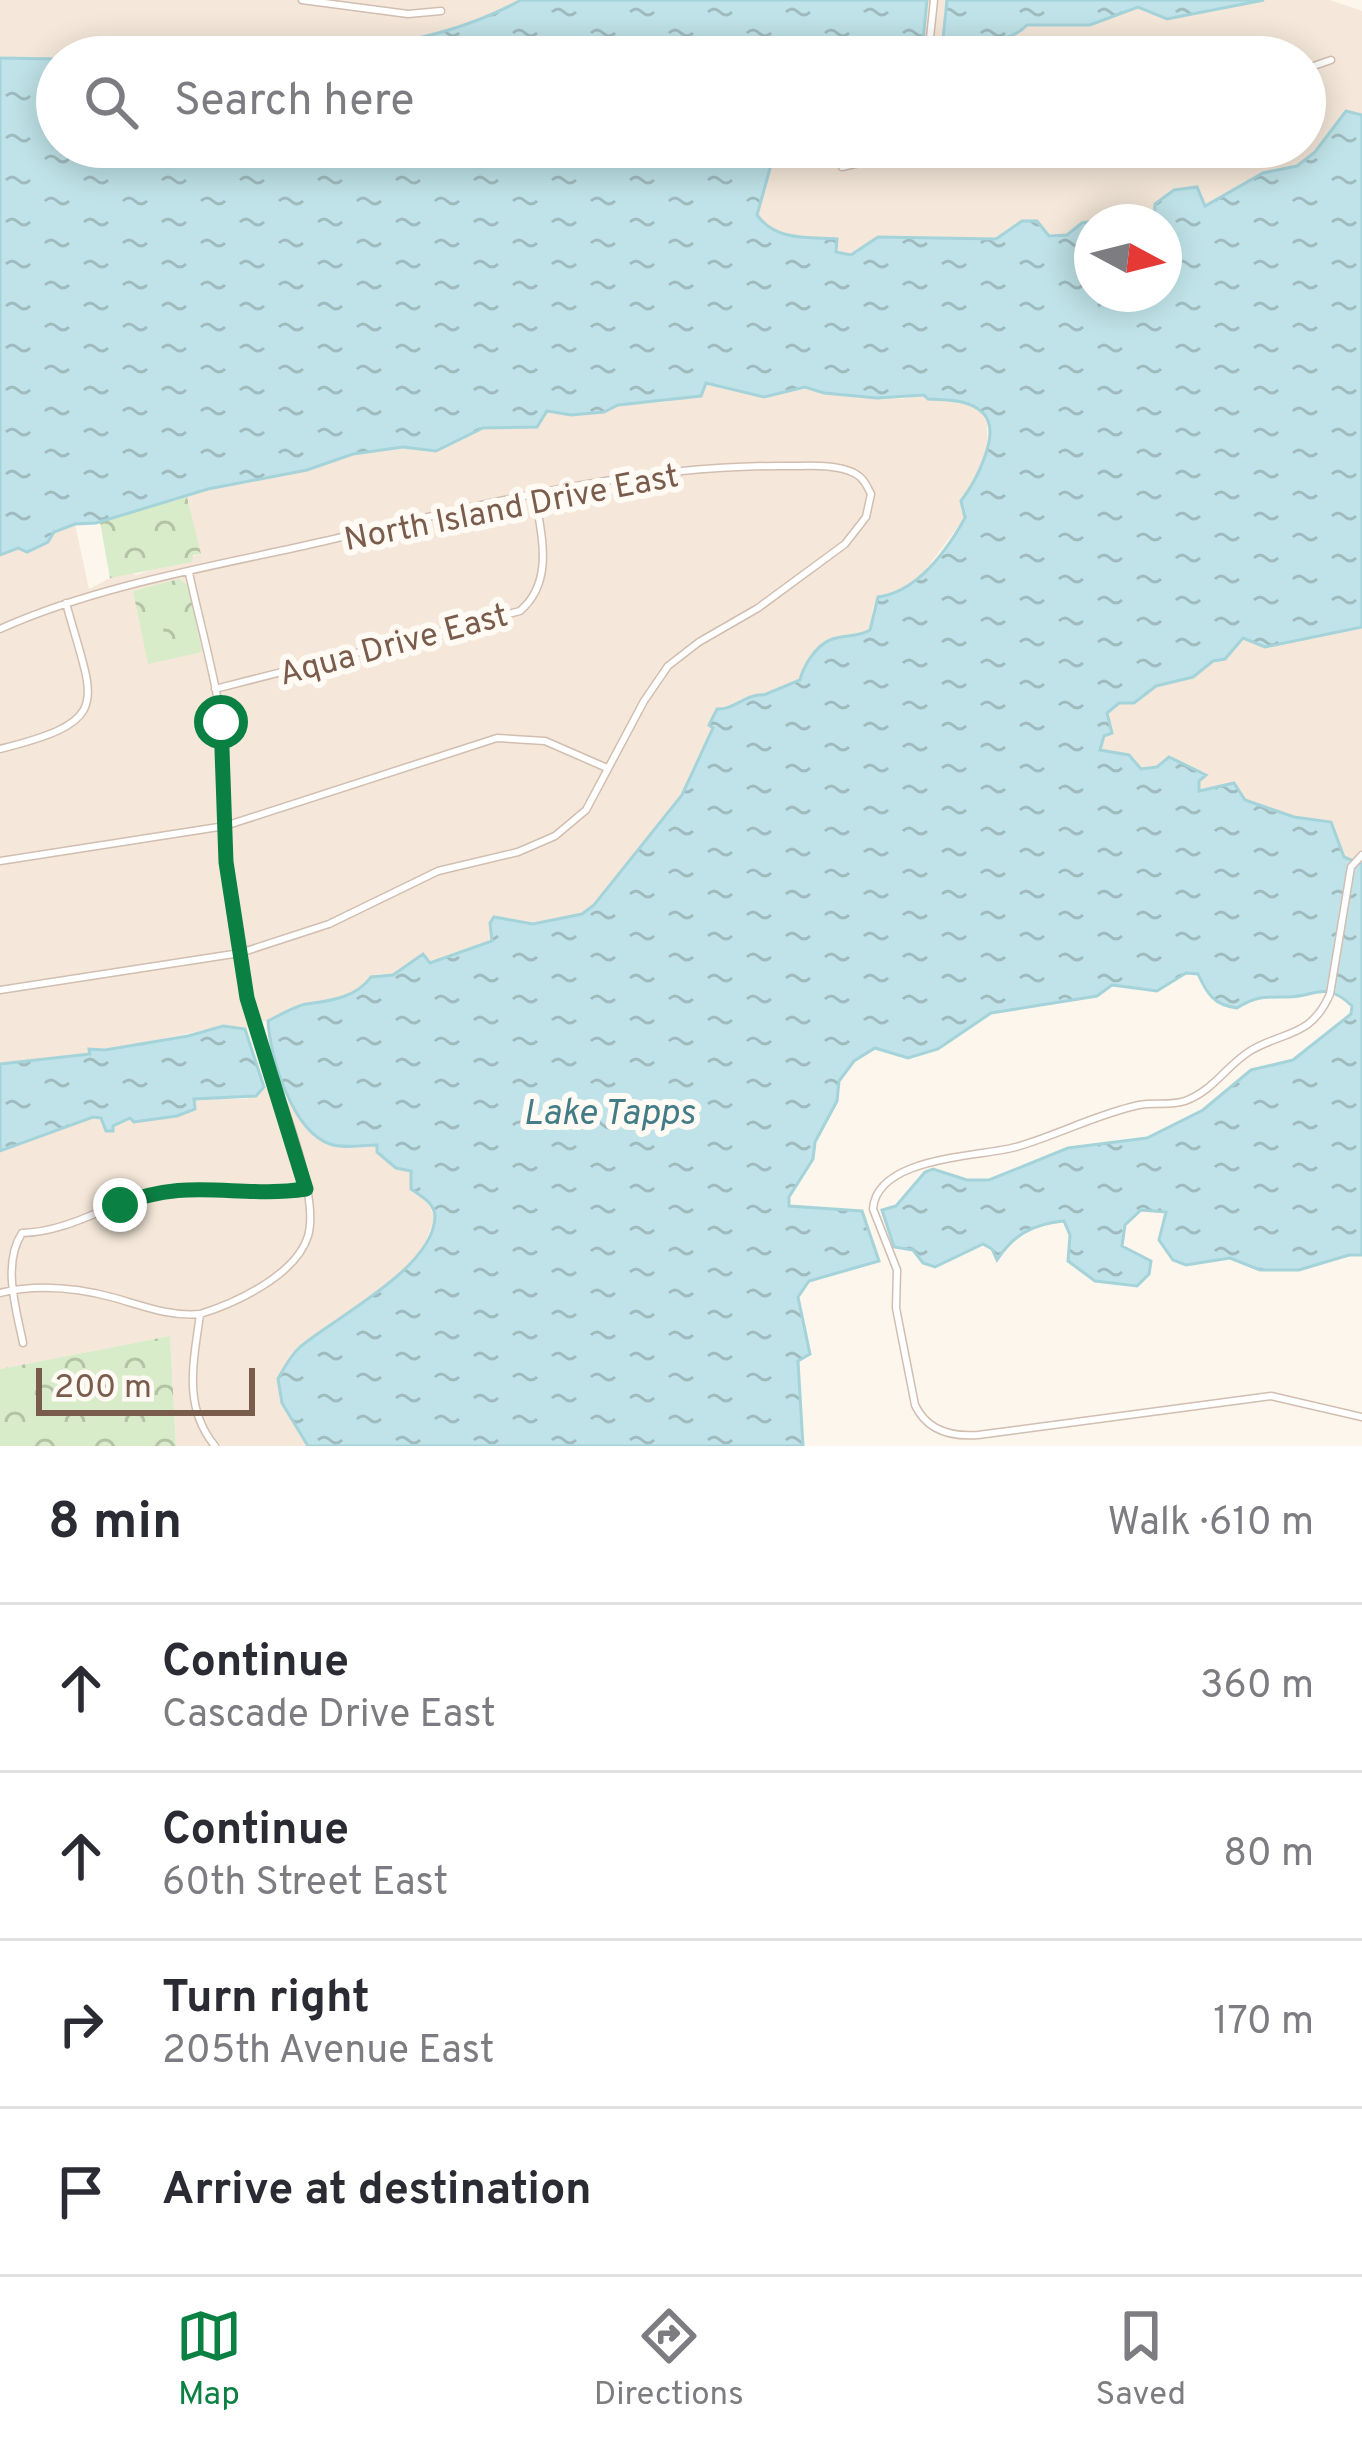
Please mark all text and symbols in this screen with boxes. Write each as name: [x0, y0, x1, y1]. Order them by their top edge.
search box: [36, 36, 1326, 168]
icon: search: [78, 69, 144, 135]
text: Search here: [174, 74, 414, 131]
north arrow: [1074, 204, 1182, 312]
street label: North Island Drive East: [341, 457, 682, 563]
street label: Aqua Drive East: [275, 596, 513, 698]
route start: [194, 695, 248, 749]
water label: Lake Tapps: [523, 1092, 696, 1138]
route end: [93, 1178, 147, 1232]
scale bar: [36, 1362, 255, 1415]
text: 200 m: [54, 1368, 152, 1410]
text: 8 min: [48, 1492, 182, 1557]
text: Walk · 610 m: [1107, 1500, 1314, 1549]
text: Continue: [162, 1635, 349, 1692]
icon: ahead: [48, 1655, 114, 1721]
text: 360 m: [1200, 1663, 1314, 1712]
text: Cascade Drive East: [162, 1692, 496, 1741]
text: Continue: [162, 1803, 349, 1860]
icon: ahead: [48, 1823, 114, 1889]
text: 80 m: [1223, 1831, 1314, 1880]
text: 60th Street East: [162, 1860, 448, 1909]
text: Turn right: [162, 1971, 370, 2028]
icon: right: [48, 1991, 114, 2057]
text: 170 m: [1213, 1999, 1314, 2048]
text: 205th Avenue East: [162, 2028, 495, 2077]
icon: arrive: [48, 2159, 114, 2225]
text: Arrive at destination: [162, 2163, 592, 2220]
tab: Map: [176, 2303, 242, 2417]
tab: Directions: [594, 2303, 744, 2417]
tab: Saved: [1095, 2303, 1186, 2417]

